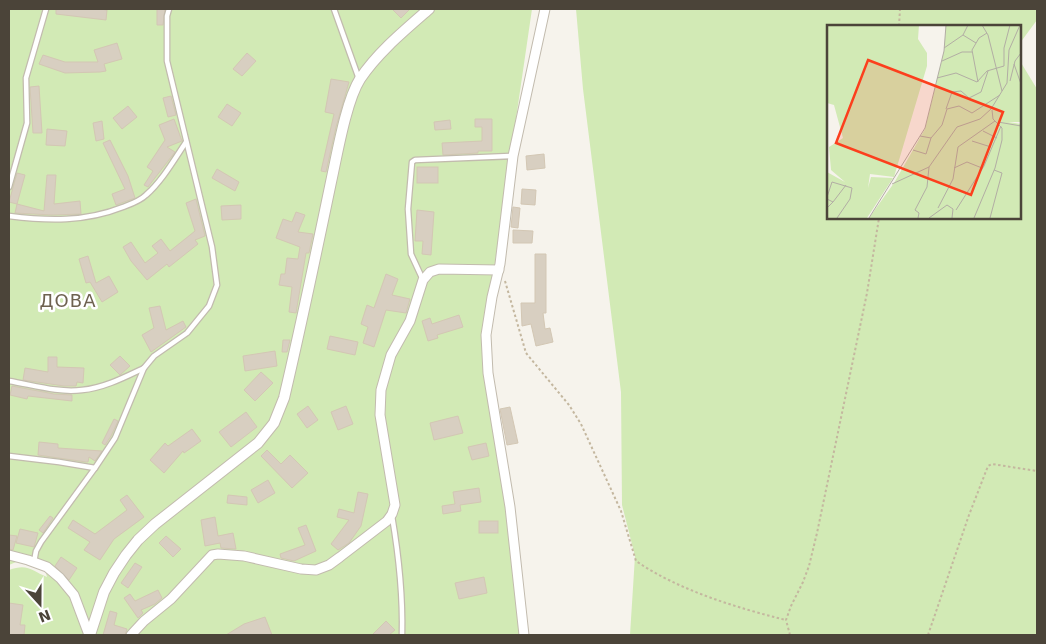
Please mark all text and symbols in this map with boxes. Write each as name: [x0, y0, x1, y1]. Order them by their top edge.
inset map: [827, 25, 1021, 219]
district label: ДОВА: [40, 290, 96, 311]
north arrow: [15, 579, 65, 629]
text: N: [36, 607, 53, 626]

